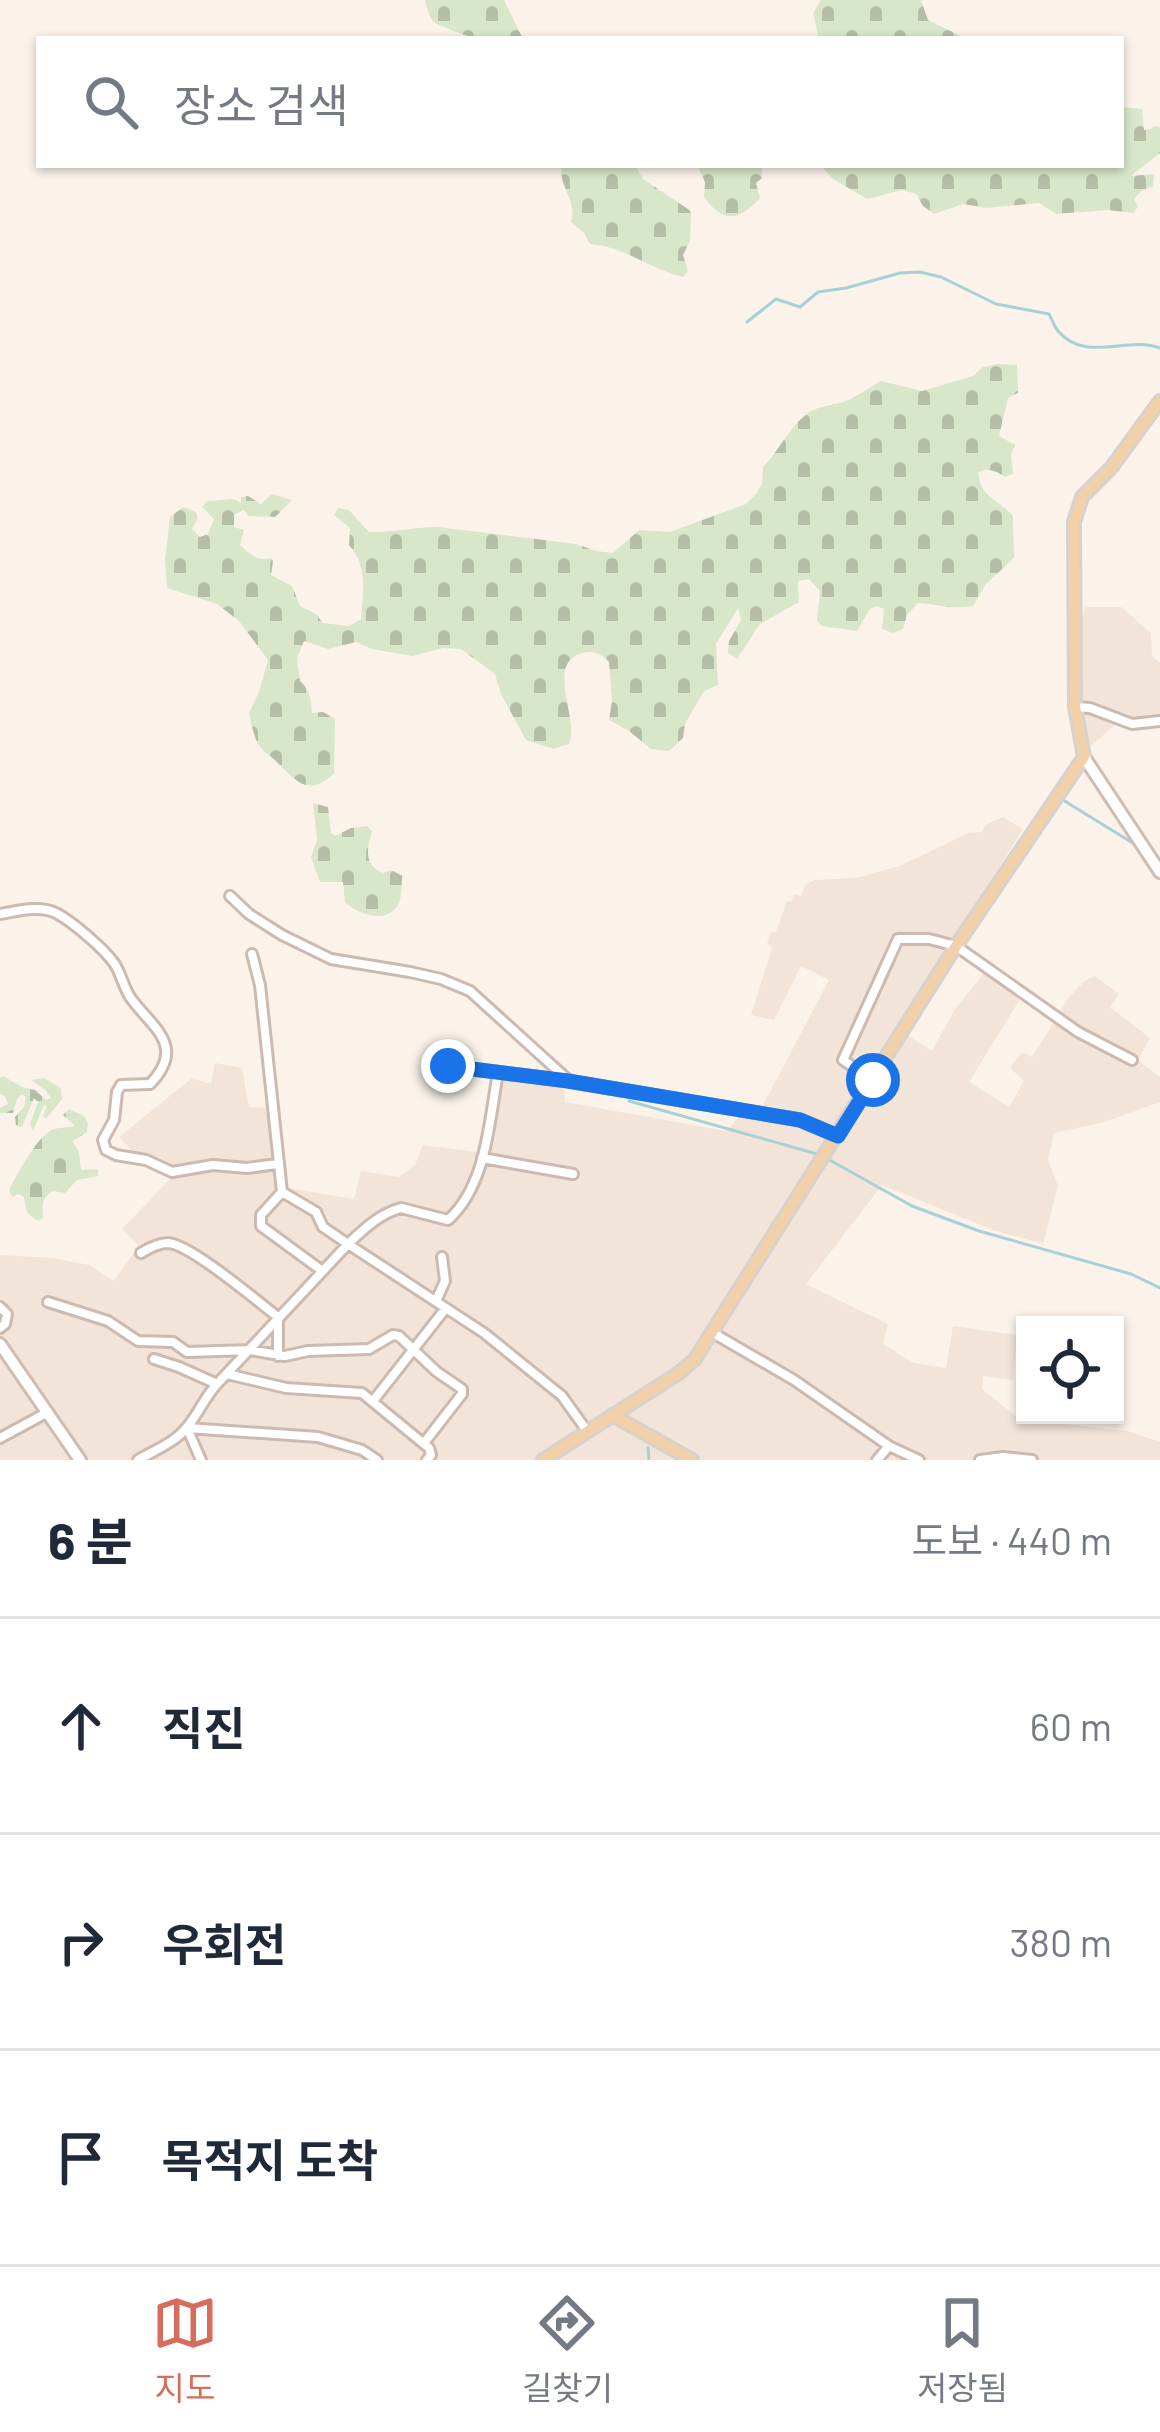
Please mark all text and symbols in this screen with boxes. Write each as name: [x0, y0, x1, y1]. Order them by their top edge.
search box: [36, 36, 1124, 168]
icon: search: [78, 69, 144, 135]
text: 장소 검색: [174, 77, 349, 131]
route end: [421, 1039, 475, 1093]
route start: [846, 1053, 900, 1107]
map controls: [1016, 1316, 1124, 1424]
button: locate: [1016, 1316, 1124, 1424]
text: 6 분: [48, 1509, 133, 1570]
text: 도보 · 440 m: [911, 1516, 1112, 1563]
icon: ahead: [48, 1693, 114, 1759]
text: 직진: [162, 1700, 245, 1754]
text: 60 m: [1030, 1702, 1112, 1749]
icon: right: [48, 1909, 114, 1975]
text: 우회전: [162, 1916, 286, 1970]
text: 380 m: [1010, 1918, 1112, 1965]
icon: arrive: [48, 2125, 114, 2191]
text: 목적지 도착: [162, 2132, 378, 2186]
tab: 지도: [152, 2290, 218, 2410]
tab: 길찾기: [522, 2290, 613, 2410]
tab: 저장됨: [917, 2290, 1008, 2410]

